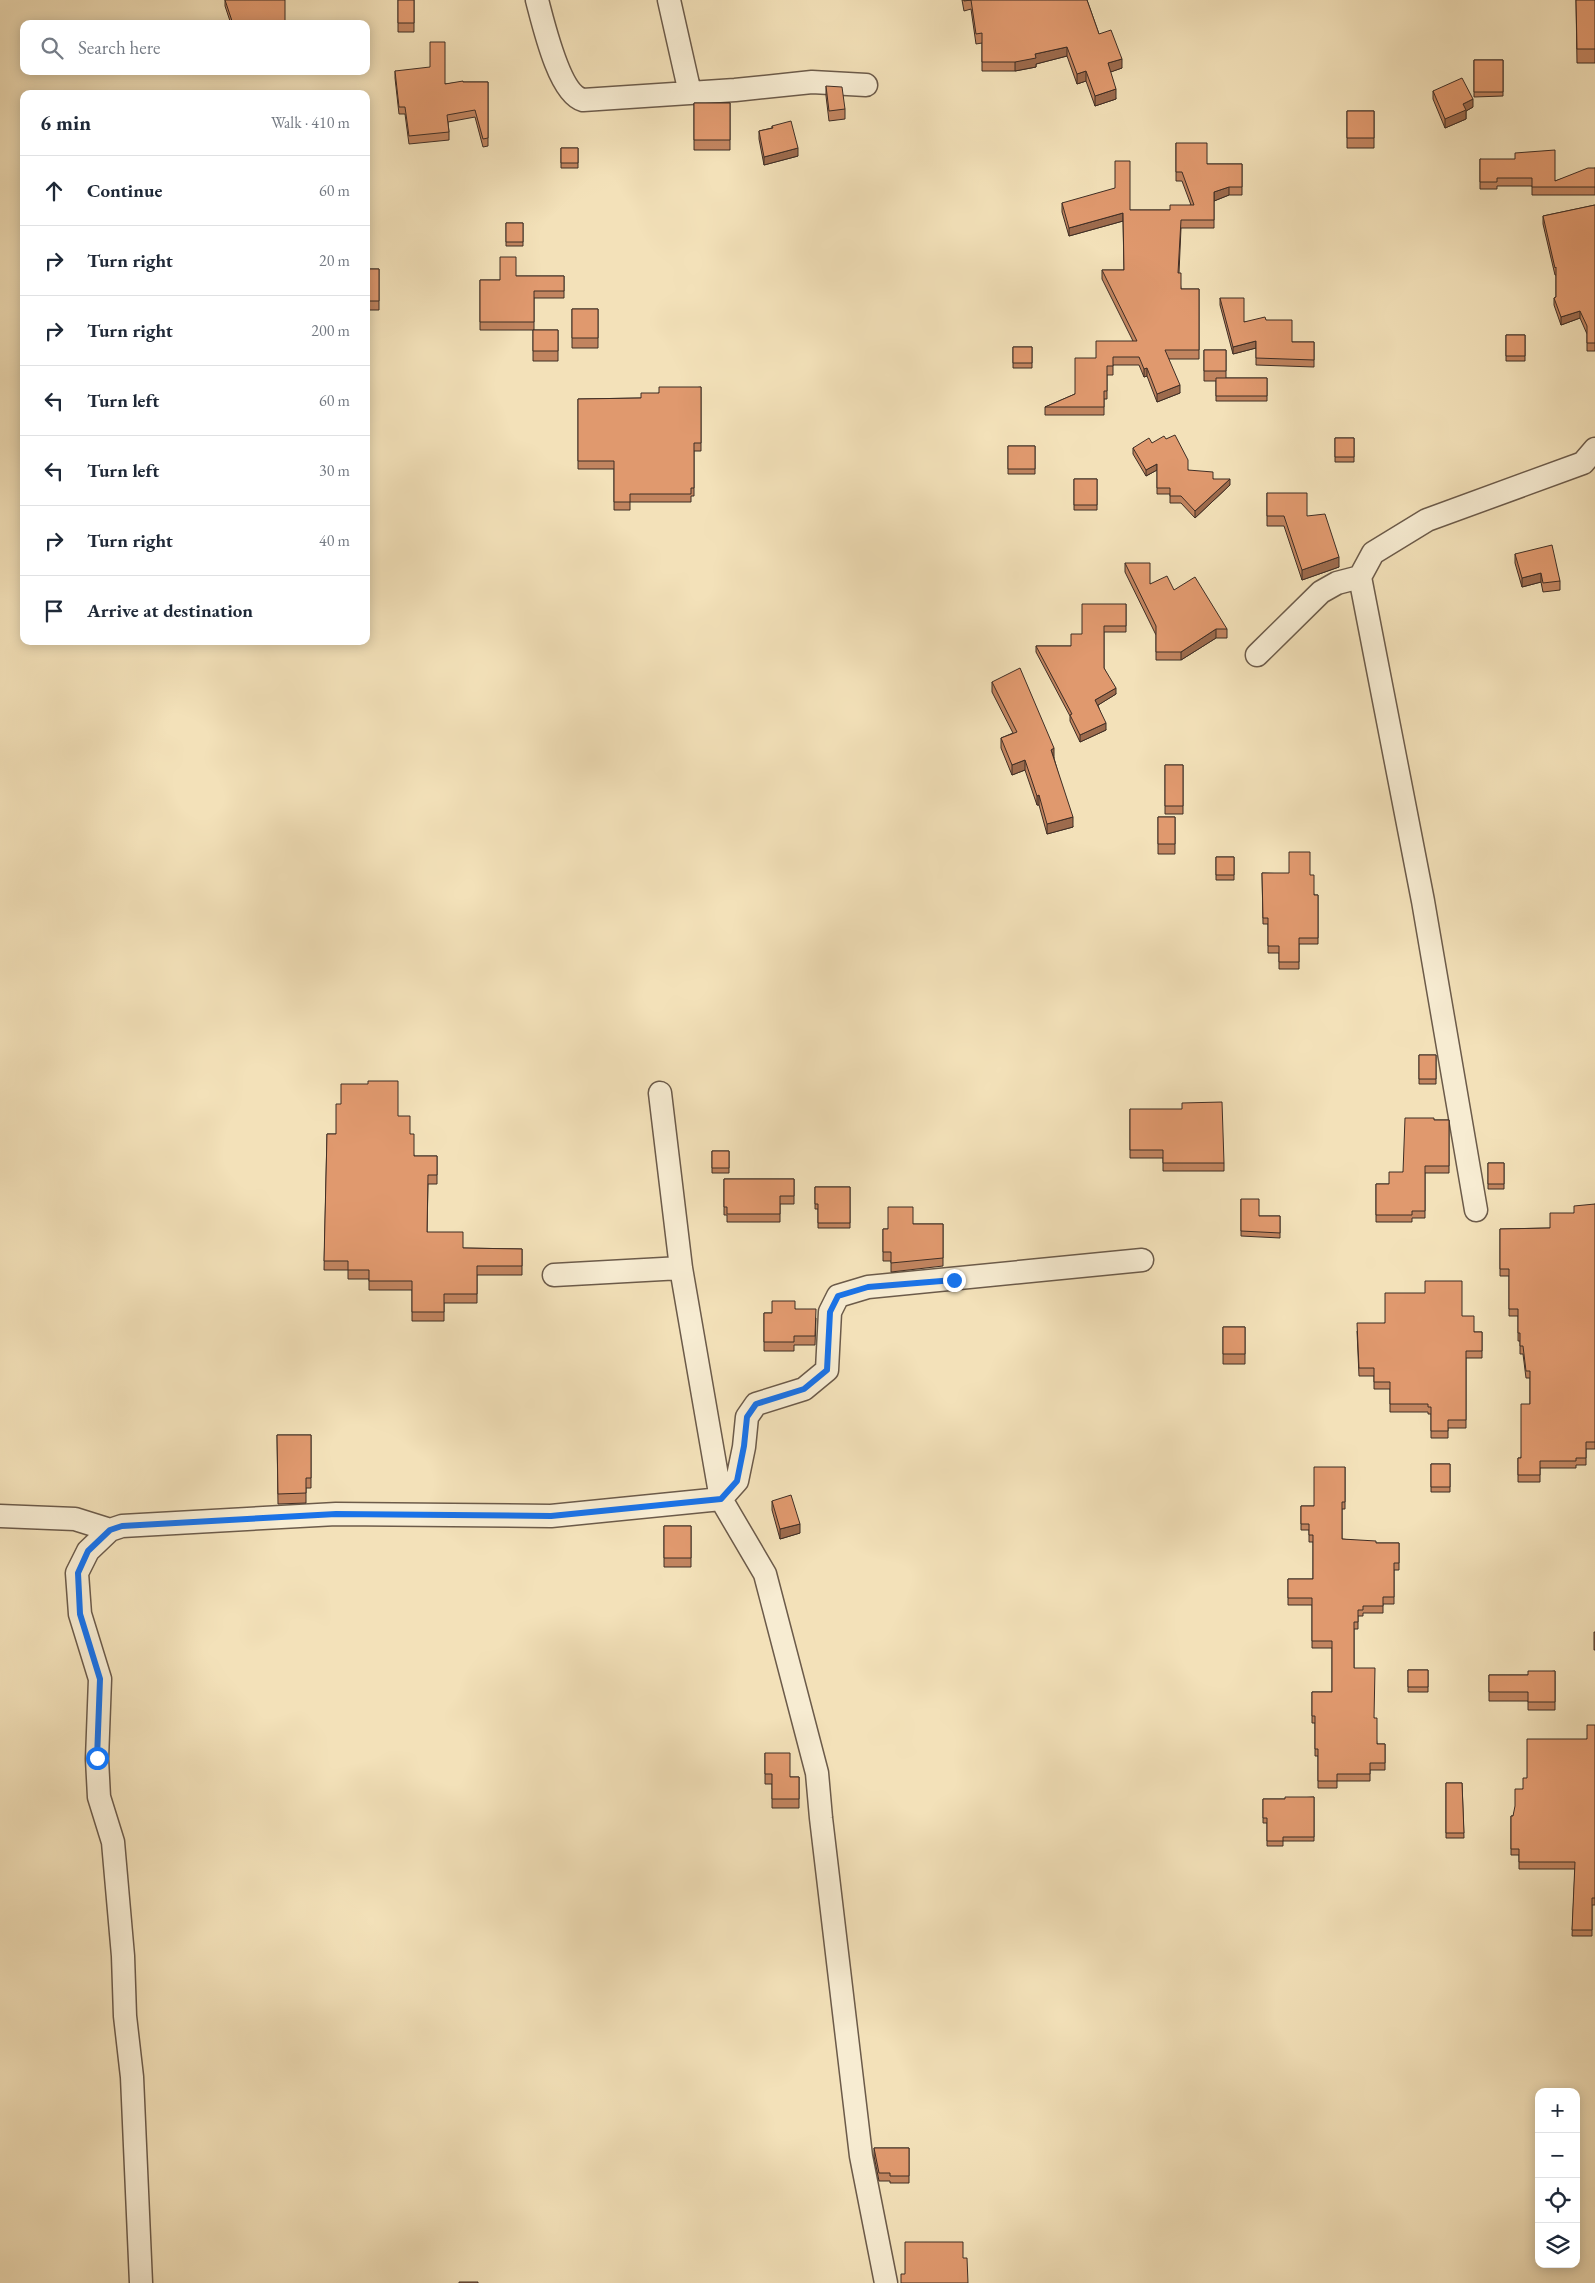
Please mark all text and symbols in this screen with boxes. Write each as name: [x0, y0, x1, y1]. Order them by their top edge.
search box: [20, 20, 370, 75]
icon: search: [38, 34, 66, 62]
text: Search here: [78, 35, 160, 60]
text: 6 min: [40, 109, 91, 136]
text: Walk · 410 m: [271, 112, 350, 133]
icon: ahead: [40, 177, 68, 205]
text: Continue: [87, 178, 162, 203]
text: 60 m: [319, 180, 350, 201]
icon: right: [40, 247, 68, 275]
text: Turn right: [87, 248, 173, 273]
text: 20 m: [319, 250, 350, 271]
icon: right: [40, 317, 68, 345]
text: Turn right: [87, 318, 173, 343]
text: 200 m: [311, 320, 350, 341]
icon: left: [40, 387, 68, 415]
text: Turn left: [87, 388, 159, 413]
text: 60 m: [319, 390, 350, 411]
icon: left: [40, 457, 68, 485]
text: Turn left: [87, 458, 159, 483]
text: 30 m: [319, 460, 350, 481]
icon: right: [40, 527, 68, 555]
text: Turn right: [87, 528, 173, 553]
text: 40 m: [319, 530, 350, 551]
icon: arrive: [40, 597, 68, 625]
text: Arrive at destination: [87, 598, 253, 623]
route end: [943, 1269, 966, 1292]
route start: [86, 1747, 109, 1770]
map controls: [1535, 2088, 1580, 2268]
button: +: [1535, 2088, 1580, 2133]
button: −: [1535, 2133, 1580, 2178]
button: locate: [1535, 2178, 1580, 2223]
button: layers: [1535, 2223, 1580, 2268]

